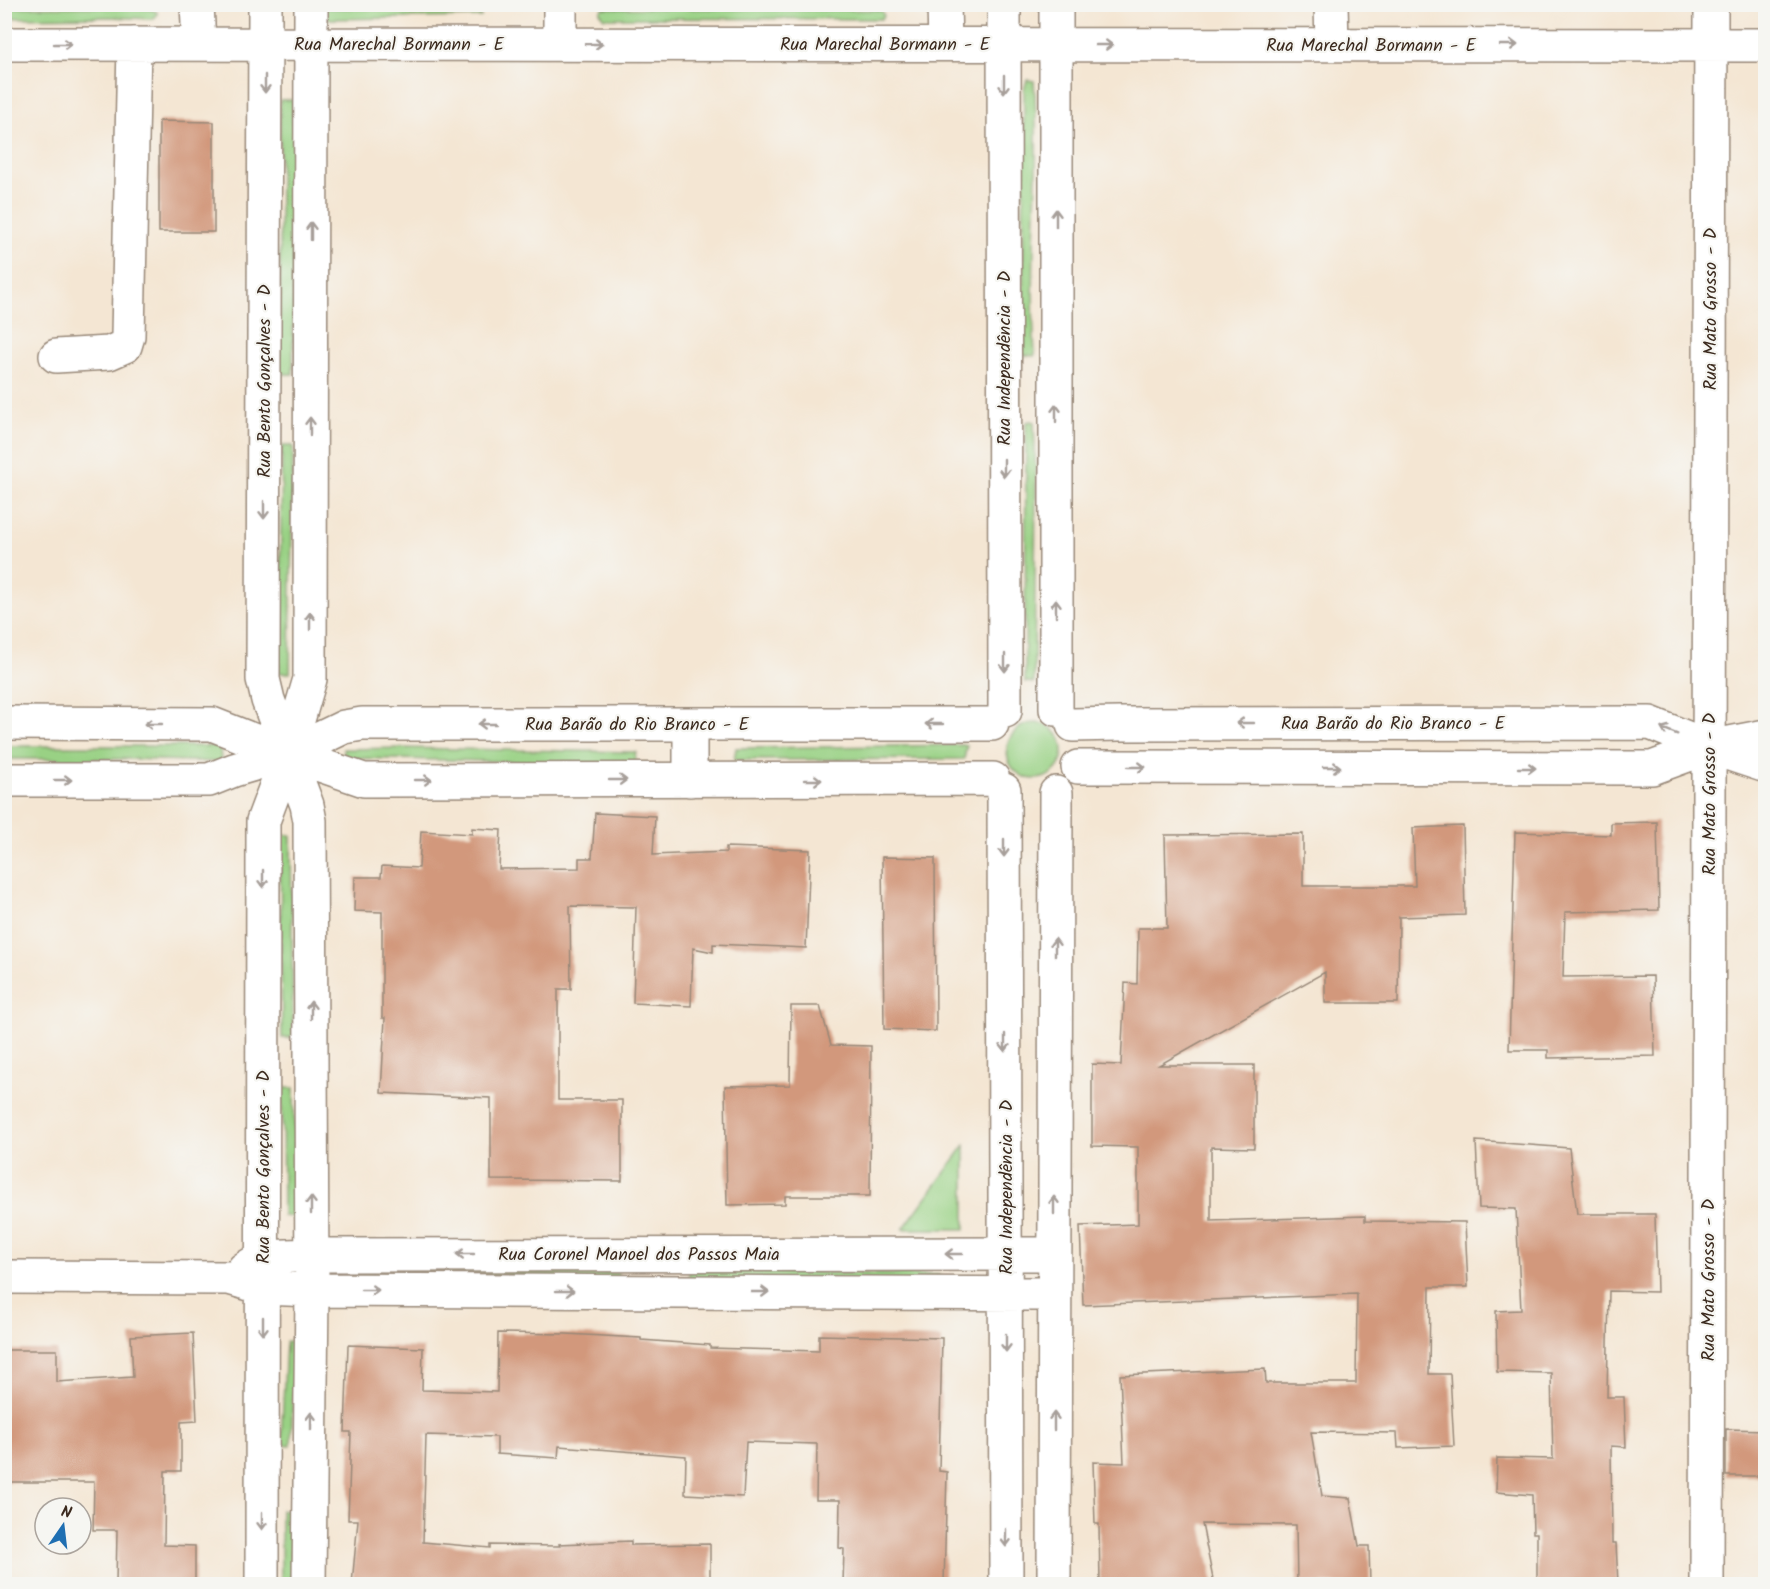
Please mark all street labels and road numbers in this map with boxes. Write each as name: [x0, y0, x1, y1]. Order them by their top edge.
street label: Rua Marechal Bormann - E: [294, 31, 504, 60]
street label: Rua Marechal Bormann - E: [780, 31, 990, 60]
street label: Rua Marechal Bormann - E: [1266, 32, 1476, 61]
street label: Rua Mato Grosso - D: [1697, 227, 1726, 390]
street label: Rua Independência - D: [991, 270, 1020, 445]
street label: Rua Bento Gonçalves - D: [251, 284, 280, 478]
street label: Rua Barão do Rio Branco - E: [1281, 710, 1505, 739]
street label: Rua Barão do Rio Branco - E: [525, 711, 749, 740]
street label: Rua Mato Grosso - D: [1696, 712, 1725, 875]
street label: Rua Bento Gonçalves - D: [250, 1070, 279, 1264]
street label: Rua Independência - D: [993, 1099, 1022, 1274]
street label: Rua Mato Grosso - D: [1695, 1198, 1724, 1361]
street label: Rua Coronel Manoel dos Passos Maia: [498, 1241, 780, 1270]

